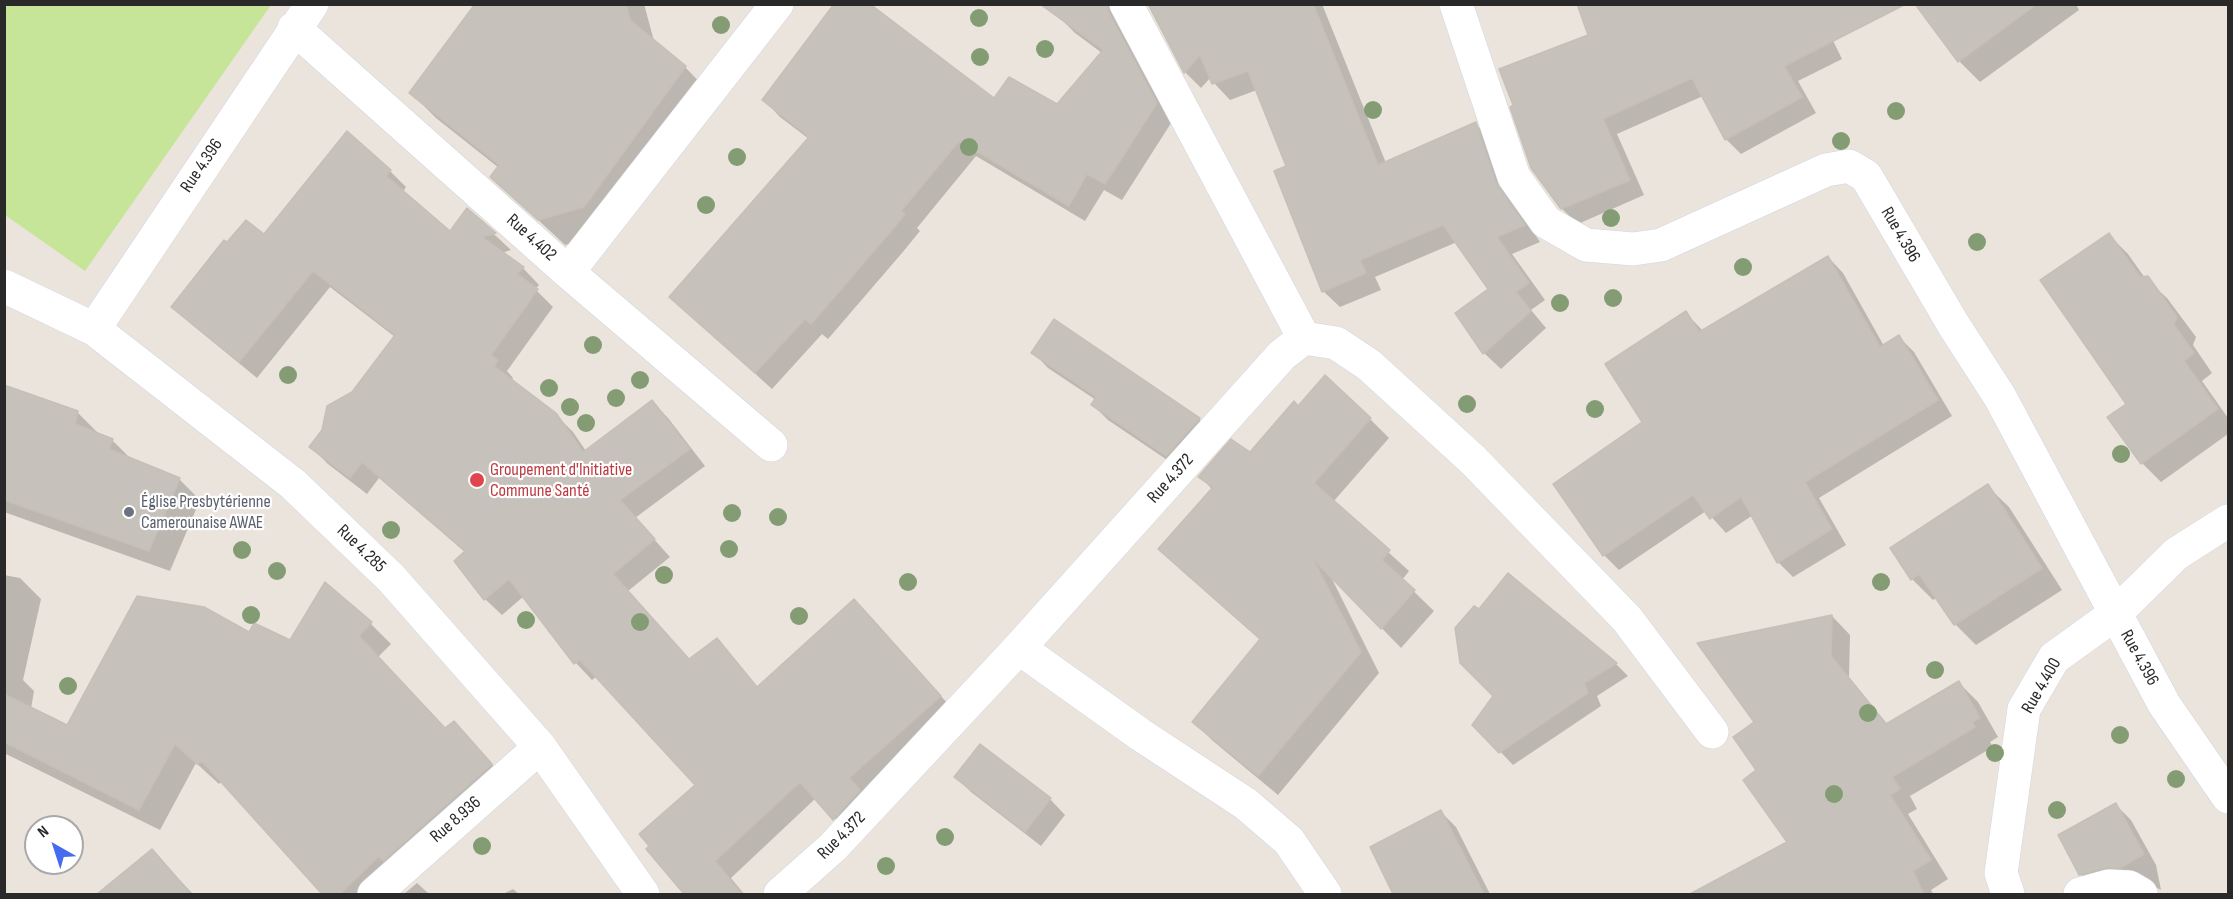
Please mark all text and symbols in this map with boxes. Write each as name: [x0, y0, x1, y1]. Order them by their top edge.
street label: Rue 4.396: [176, 135, 228, 197]
street label: Rue 4.396: [1876, 204, 1924, 266]
street label: Rue 4.402: [502, 210, 560, 266]
street label: Rue 4.372: [1143, 450, 1199, 508]
place label: Groupement d'Initiative Commune Santé: [490, 459, 632, 502]
marker: Groupement d'Initiative Commune Santé: [468, 471, 486, 489]
place label: Église Presbytérienne Camerounaise AWAE: [141, 491, 271, 534]
marker: Église Presbytérienne Camerounaise AWAE: [122, 505, 136, 519]
street label: Rue 4.285: [332, 520, 390, 578]
street label: Rue 4.396: [2115, 626, 2163, 690]
street label: Rue 4.400: [2018, 654, 2066, 718]
street label: Rue 8.936: [426, 792, 486, 848]
street label: Rue 4.372: [814, 808, 870, 864]
north arrow: [24, 815, 84, 875]
text: N: [34, 822, 53, 842]

